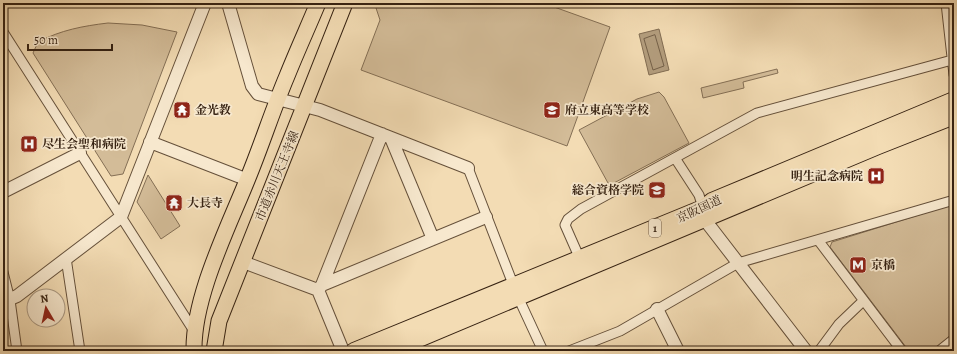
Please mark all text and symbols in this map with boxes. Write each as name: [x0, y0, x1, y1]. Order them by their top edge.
scale bar: [28, 26, 112, 52]
text: 50 m: [34, 32, 58, 48]
temple icon: 金光教: [172, 100, 192, 120]
school or university icon: 府立東高等学校: [542, 100, 562, 120]
place label: 金光教: [195, 102, 231, 118]
place label: 府立東高等学校: [565, 102, 649, 118]
street label: 市道赤川天王寺線: [252, 128, 302, 224]
hospital icon: 尽生会聖和病院: [19, 134, 39, 154]
place label: 尽生会聖和病院: [42, 136, 126, 152]
hospital icon: 明生記念病院: [866, 166, 886, 186]
place label: 明生記念病院: [791, 168, 863, 184]
school or university icon: 総合資格学院: [647, 180, 667, 200]
place label: 総合資格学院: [572, 182, 644, 198]
street label: 京阪国道: [674, 192, 724, 226]
temple icon: 大長寺: [164, 193, 184, 213]
place label: 大長寺: [187, 195, 223, 211]
road number: 1: [649, 219, 661, 237]
metro station icon: 京橋: [848, 255, 868, 275]
place label: 京橋: [871, 257, 895, 273]
north arrow: [26, 288, 66, 328]
text: N: [39, 291, 50, 307]

